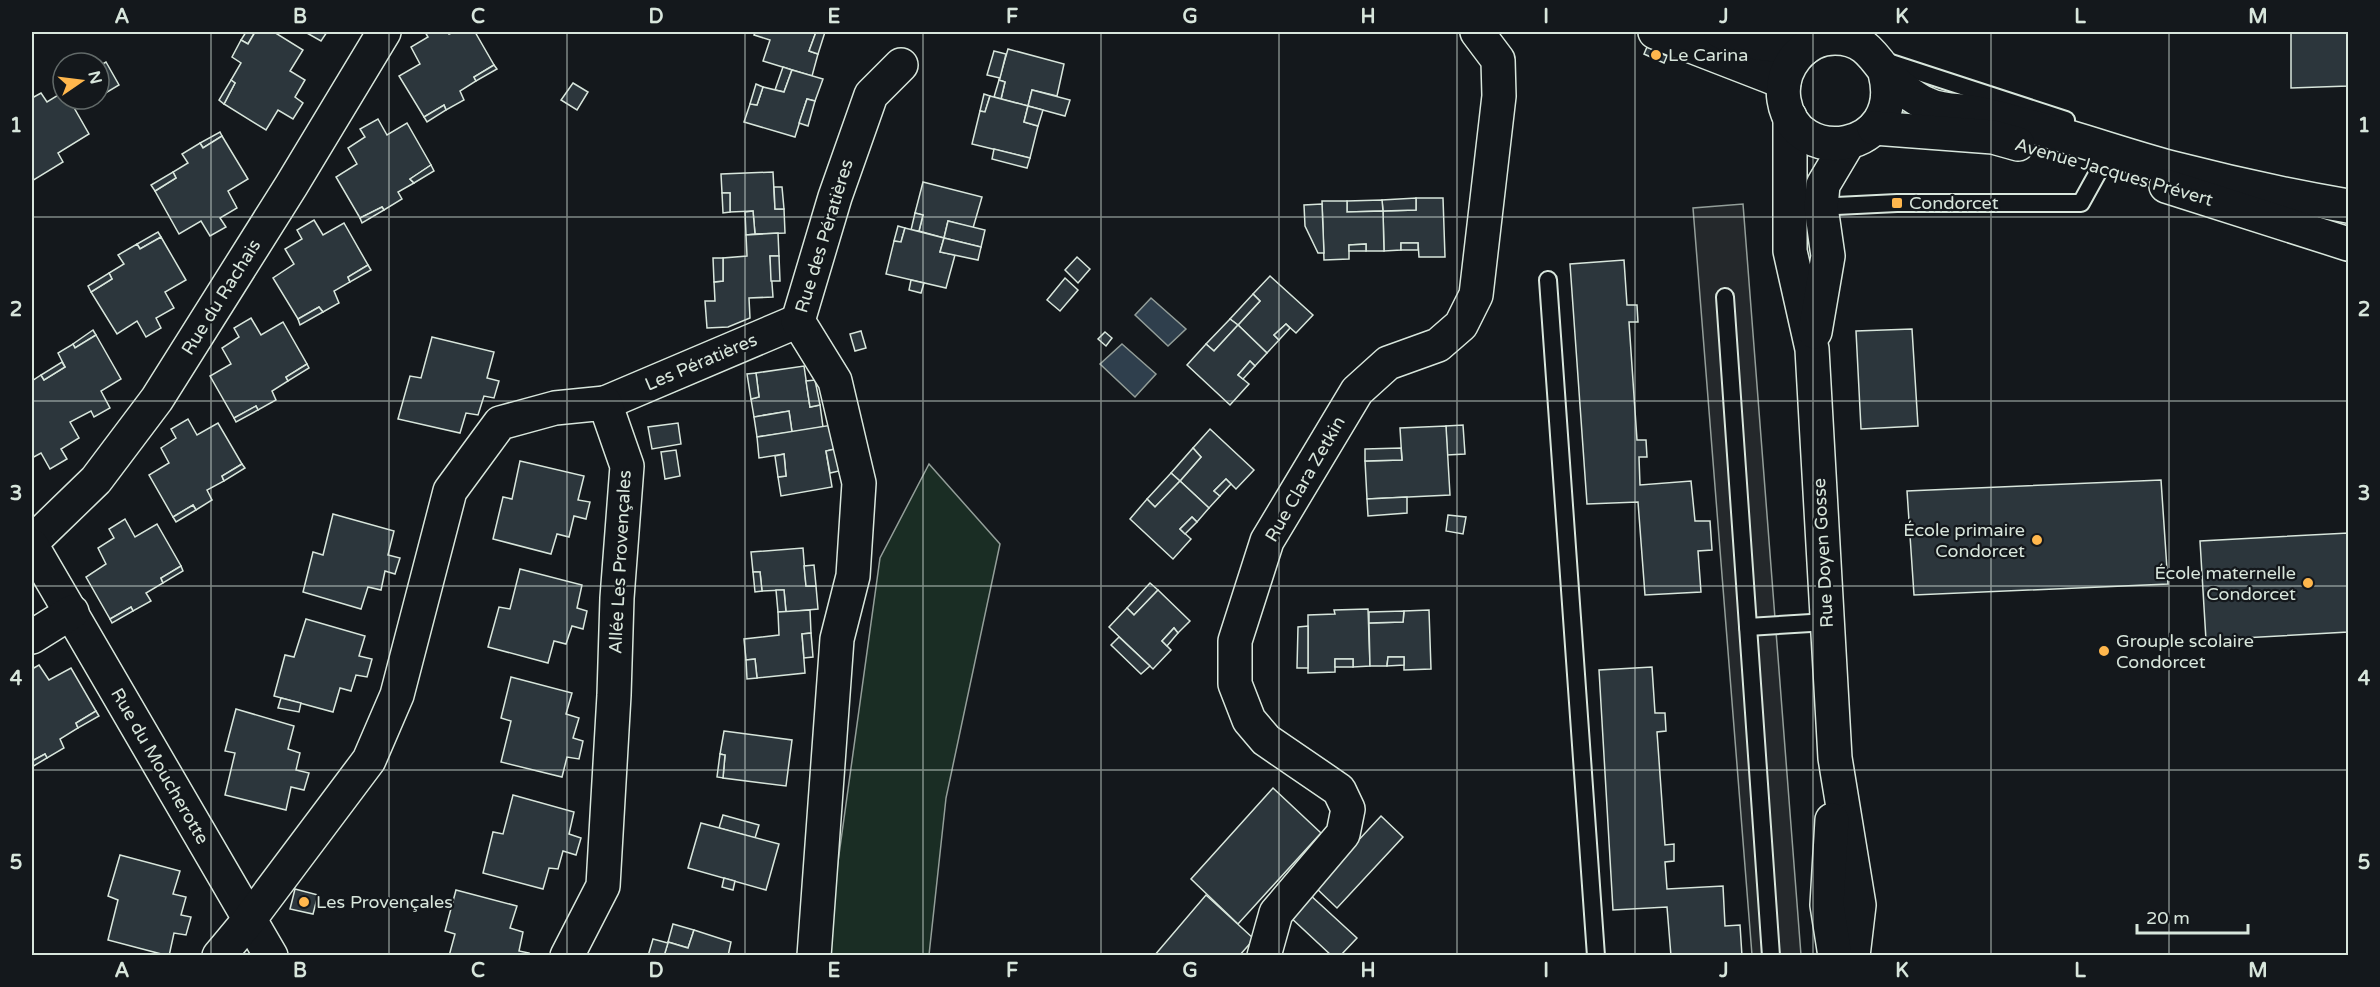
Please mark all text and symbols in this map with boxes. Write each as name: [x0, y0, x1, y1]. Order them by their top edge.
text: A: [115, 5, 130, 29]
text: B: [293, 5, 307, 29]
text: C: [471, 5, 485, 29]
text: D: [648, 5, 664, 29]
text: E: [828, 5, 841, 29]
text: F: [1006, 5, 1018, 29]
text: G: [1182, 5, 1198, 29]
text: H: [1360, 5, 1376, 29]
text: I: [1543, 5, 1549, 29]
text: J: [1718, 5, 1729, 29]
text: K: [1895, 5, 1909, 29]
text: L: [2074, 5, 2086, 29]
text: M: [2248, 5, 2268, 29]
place label: Le Carina: [1668, 44, 1748, 66]
marker: Le Carina: [1649, 48, 1663, 62]
north arrow: [51, 51, 111, 111]
text: N: [83, 69, 106, 86]
text: 1: [10, 114, 22, 138]
text: 1: [2358, 114, 2370, 138]
street label: Avenue Jacques Prévert: [2012, 133, 2216, 211]
street label: Rue des Pératières: [790, 157, 858, 315]
place label: Condorcet: [1909, 192, 1999, 214]
marker: Condorcet: [1890, 196, 1904, 210]
street label: Rue du Rachais: [177, 235, 265, 359]
text: 2: [10, 298, 22, 322]
text: 2: [2358, 298, 2370, 322]
street label: Les Pératières: [642, 328, 760, 396]
street label: Rue Clara Zetkin: [1260, 412, 1350, 546]
street label: Allée Les Provençales: [604, 469, 636, 655]
street label: Rue Doyen Gosse: [1808, 477, 1838, 629]
text: 3: [10, 482, 22, 506]
text: 3: [2358, 482, 2370, 506]
place label: École primaire Condorcet: [1903, 519, 2025, 562]
marker: École primaire Condorcet: [2030, 533, 2044, 547]
place label: École maternelle Condorcet: [2154, 562, 2296, 605]
marker: École maternelle Condorcet: [2301, 576, 2315, 590]
place label: Grouple scolaire Condorcet: [2116, 630, 2254, 673]
marker: Grouple scolaire Condorcet: [2097, 644, 2111, 658]
text: 4: [10, 667, 23, 691]
text: 4: [2358, 667, 2371, 691]
street label: Rue du Moucherotte: [106, 684, 214, 848]
text: 5: [10, 851, 22, 875]
text: 5: [2358, 851, 2370, 875]
place label: Les Provençales: [316, 891, 453, 913]
marker: Les Provençales: [297, 895, 311, 909]
scale bar: [2137, 897, 2248, 935]
text: 20 m: [2146, 907, 2190, 929]
text: A: [115, 959, 130, 983]
text: B: [293, 959, 307, 983]
text: C: [471, 959, 485, 983]
text: D: [648, 959, 664, 983]
text: E: [828, 959, 841, 983]
text: F: [1006, 959, 1018, 983]
text: G: [1182, 959, 1198, 983]
text: H: [1360, 959, 1376, 983]
text: I: [1543, 959, 1549, 983]
text: J: [1718, 959, 1729, 983]
text: K: [1895, 959, 1909, 983]
text: L: [2074, 959, 2086, 983]
text: M: [2248, 959, 2268, 983]

